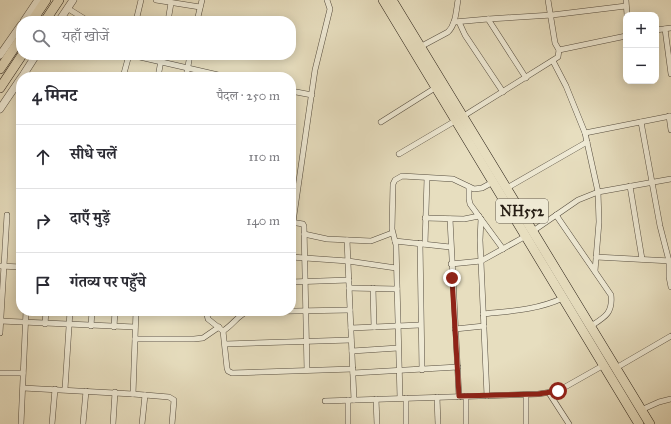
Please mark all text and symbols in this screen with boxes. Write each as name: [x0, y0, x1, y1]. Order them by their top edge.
map controls: [623, 12, 659, 84]
button: +: [623, 12, 659, 48]
search box: [16, 16, 296, 60]
icon: search: [30, 27, 52, 49]
text: यहाँ खोजें: [62, 27, 109, 45]
button: −: [623, 48, 659, 84]
text: 4 मिनट: [32, 85, 77, 106]
text: पैदल · 250 m: [217, 88, 280, 104]
text: सीधे चलें: [70, 145, 117, 163]
icon: ahead: [32, 146, 54, 168]
text: 110 m: [248, 149, 280, 165]
road number: NH552: [496, 199, 548, 223]
text: दाएँ मुड़ें: [70, 209, 110, 227]
icon: right: [32, 210, 54, 232]
text: 140 m: [246, 213, 280, 229]
route end: [443, 269, 461, 287]
text: गंतव्य पर पहुँचे: [70, 273, 146, 291]
icon: arrive: [32, 274, 54, 296]
route start: [549, 382, 567, 400]

